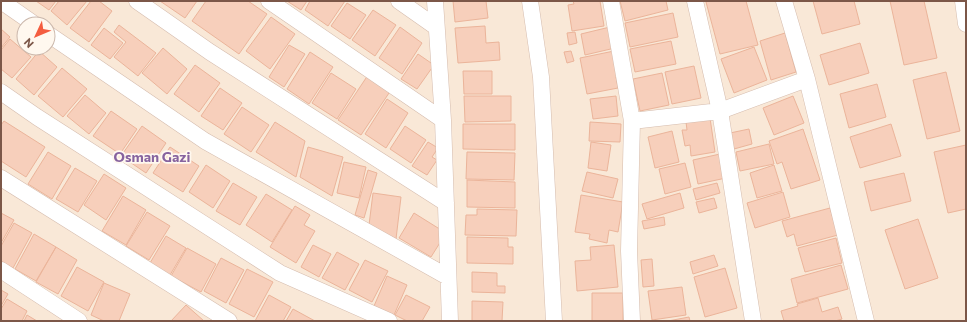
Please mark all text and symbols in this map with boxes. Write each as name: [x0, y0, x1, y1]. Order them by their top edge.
north arrow: [16, 16, 56, 56]
text: N: [21, 36, 36, 51]
district label: Osman Gazi: [114, 148, 191, 165]

